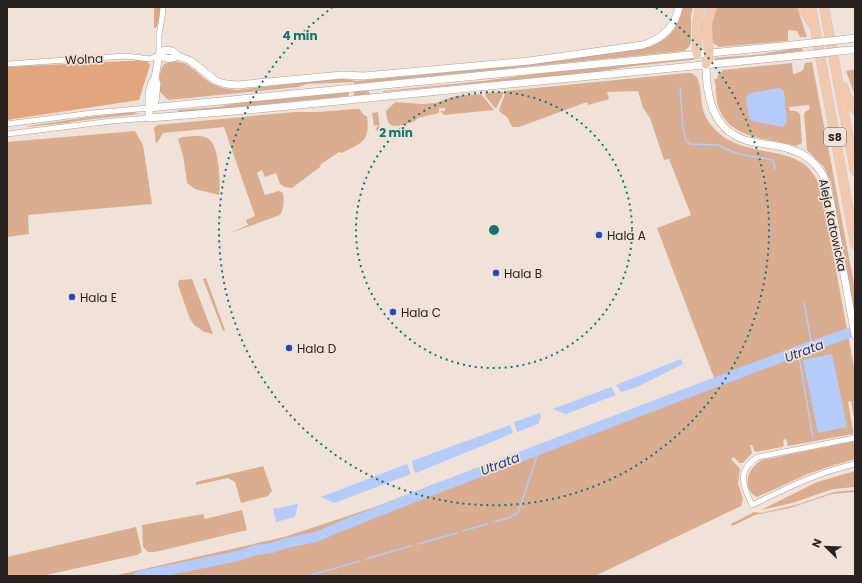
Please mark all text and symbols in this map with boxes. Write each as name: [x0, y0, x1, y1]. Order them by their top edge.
text: 4 min: [282, 27, 318, 44]
street label: Wolna: [65, 50, 103, 68]
text: 2 min: [379, 124, 413, 141]
road number: S8: [824, 128, 846, 146]
street label: Aleja Katowicka: [815, 177, 851, 273]
centre of rings: [487, 223, 501, 237]
place label: Hala A: [607, 227, 646, 244]
marker: Hala A: [594, 230, 604, 240]
place label: Hala B: [504, 265, 542, 282]
marker: Hala B: [491, 268, 501, 278]
place label: Hala E: [80, 289, 117, 306]
marker: Hala E: [67, 292, 77, 302]
place label: Hala C: [401, 304, 441, 321]
marker: Hala C: [388, 307, 398, 317]
water label: Utrata: [782, 335, 827, 367]
place label: Hala D: [297, 340, 336, 357]
marker: Hala D: [284, 343, 294, 353]
water label: Utrata: [478, 448, 523, 480]
north arrow: [806, 527, 846, 567]
text: N: [808, 536, 826, 550]

